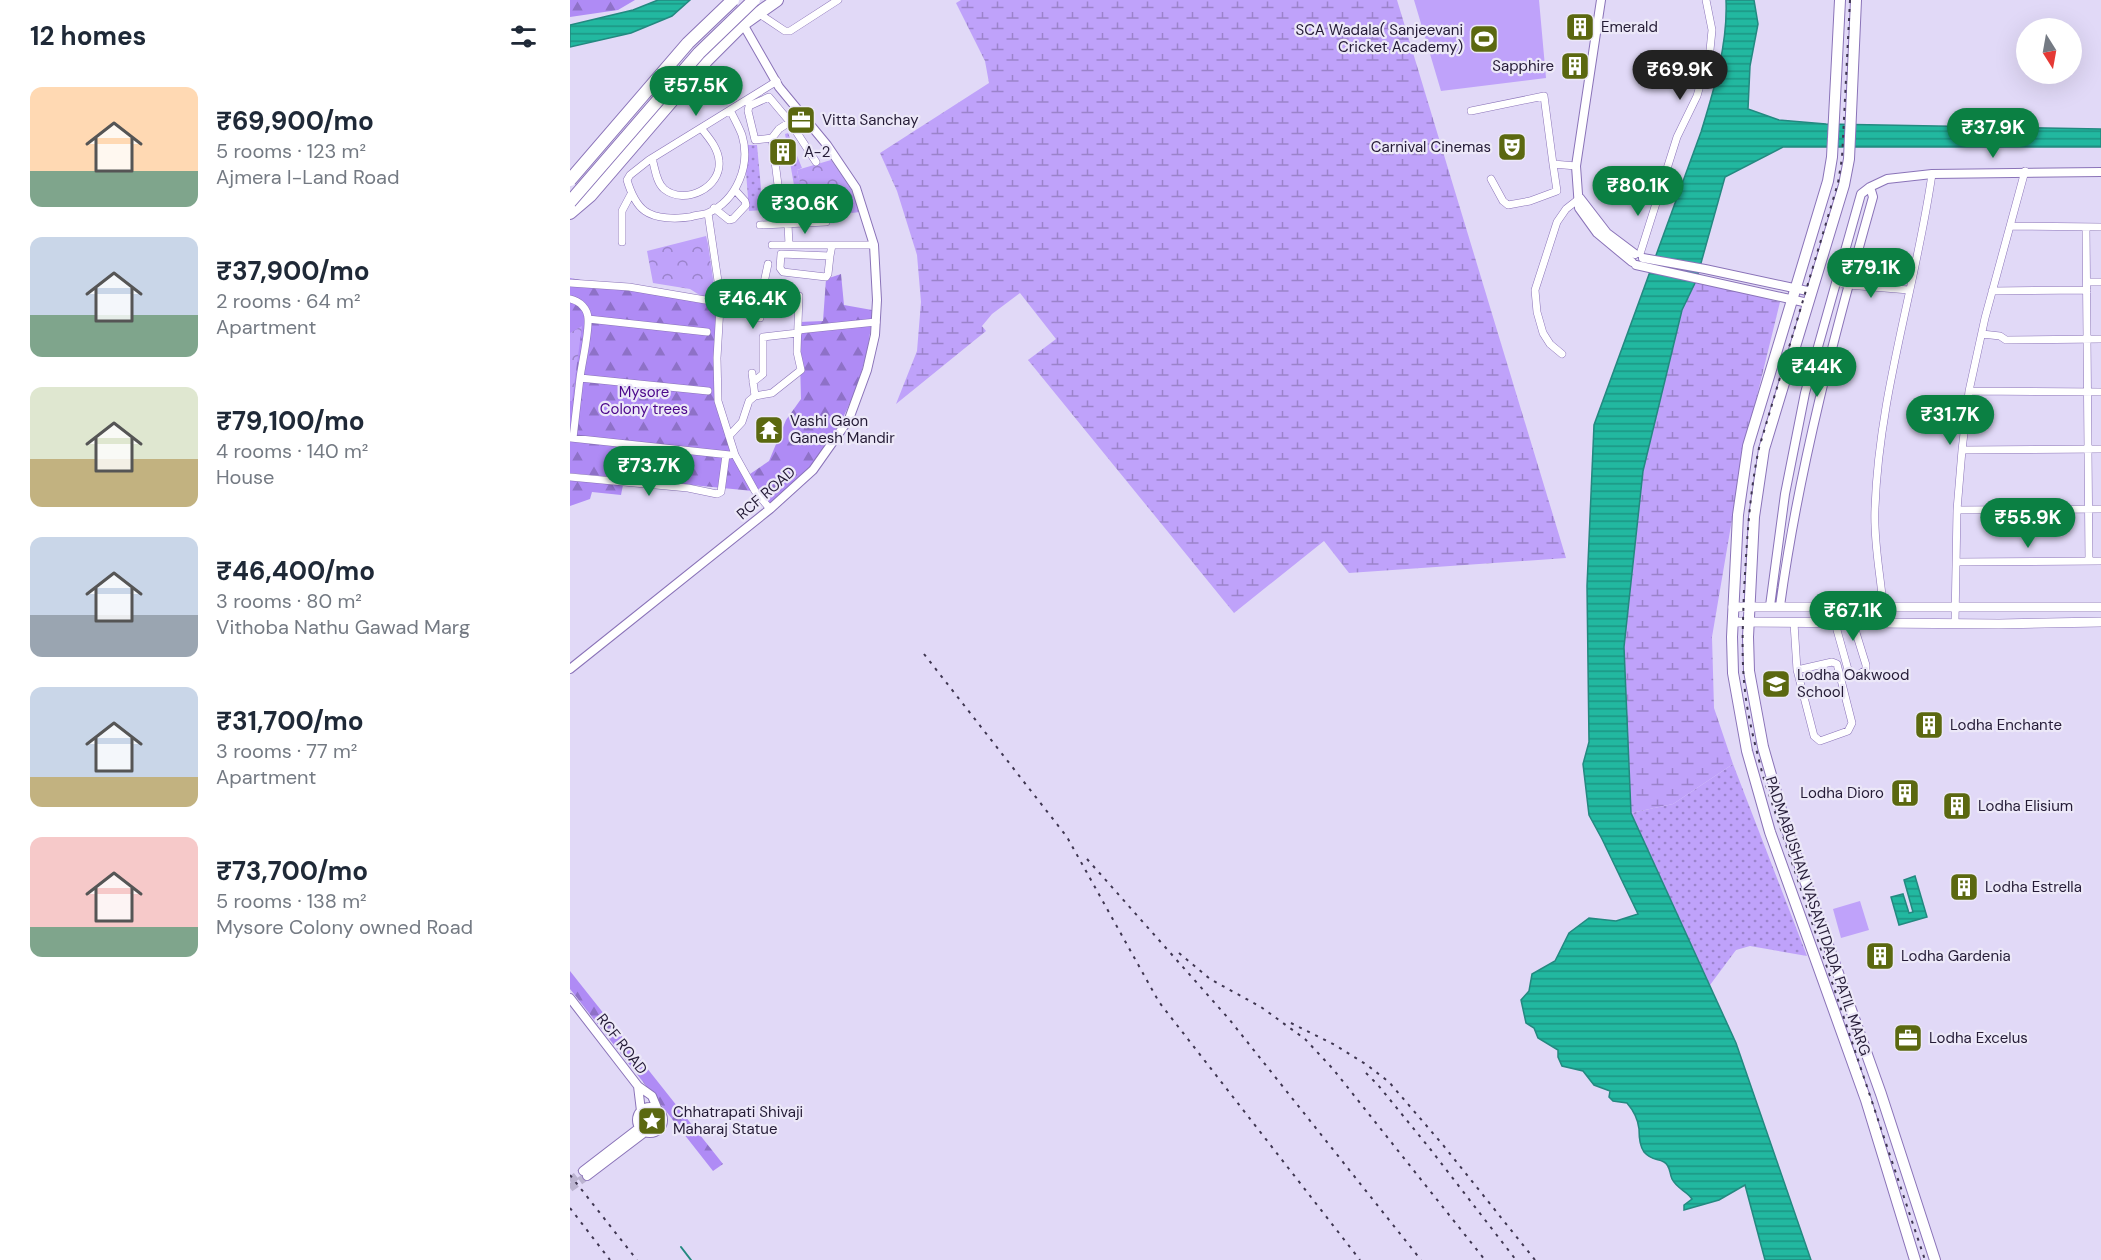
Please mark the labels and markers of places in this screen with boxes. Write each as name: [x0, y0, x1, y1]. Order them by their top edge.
building icon: Emerald: [1564, 11, 1596, 43]
place label: Emerald: [1601, 17, 1658, 37]
place label: SCA Wadala( Sanjeevani Cricket Academy): [1295, 20, 1463, 57]
sports icon: SCA Wadala( Sanjeevani Cricket Academy): [1468, 23, 1500, 55]
building icon: Sapphire: [1559, 50, 1591, 82]
pin: ₹69.9K: [1631, 50, 1729, 101]
place label: Sapphire: [1492, 56, 1554, 76]
pin: ₹57.5K: [647, 66, 745, 117]
office icon: Vitta Sanchay: [785, 104, 817, 136]
pin: ₹37.9K: [1944, 108, 2042, 159]
place label: Vitta Sanchay: [822, 110, 919, 130]
theatre icon: Carnival Cinemas: [1496, 131, 1528, 163]
building icon: A-2: [767, 136, 799, 168]
place label: Carnival Cinemas: [1371, 137, 1491, 157]
place label: A-2: [804, 142, 830, 162]
pin: ₹80.1K: [1589, 166, 1687, 217]
pin: ₹30.6K: [756, 184, 854, 235]
pin: ₹79.1K: [1822, 248, 1920, 299]
pin: ₹46.4K: [704, 279, 802, 330]
pin: ₹44K: [1781, 347, 1853, 398]
pin: ₹31.7K: [1901, 395, 1999, 446]
place label: Vashi Gaon Ganesh Mandir: [790, 411, 895, 448]
temple icon: Vashi Gaon Ganesh Mandir: [753, 414, 785, 446]
pin: ₹73.7K: [600, 446, 698, 497]
pin: ₹55.9K: [1979, 498, 2077, 549]
pin: ₹67.1K: [1804, 591, 1902, 642]
place label: Lodha Oakwood School: [1797, 665, 1909, 702]
school or university icon: Lodha Oakwood School: [1760, 668, 1792, 700]
building icon: Lodha Enchante: [1913, 709, 1945, 741]
place label: Lodha Enchante: [1950, 715, 2062, 735]
building icon: Lodha Dioro: [1889, 777, 1921, 809]
place label: Lodha Dioro: [1800, 783, 1884, 803]
building icon: Lodha Elisium: [1941, 790, 1973, 822]
place label: Lodha Elisium: [1978, 796, 2073, 816]
building icon: Lodha Estrella: [1948, 871, 1980, 903]
place label: Lodha Estrella: [1985, 877, 2082, 897]
building icon: Lodha Gardenia: [1864, 940, 1896, 972]
place label: Lodha Gardenia: [1901, 946, 2011, 966]
office icon: Lodha Excelus: [1892, 1022, 1924, 1054]
place label: Lodha Excelus: [1929, 1028, 2028, 1048]
place label: Chhatrapati Shivaji Maharaj Statue: [673, 1102, 803, 1139]
place icon: Chhatrapati Shivaji Maharaj Statue: [636, 1105, 668, 1137]

